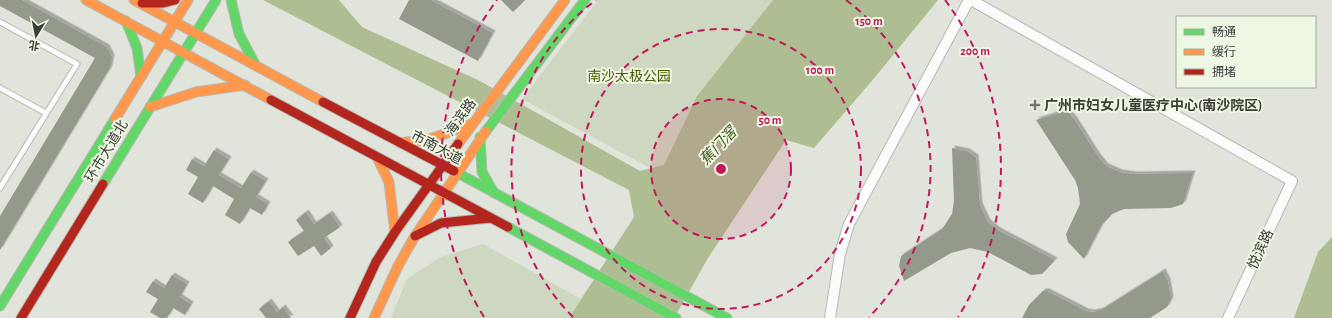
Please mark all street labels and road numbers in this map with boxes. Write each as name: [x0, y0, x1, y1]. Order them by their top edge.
street label: 海滨路: [442, 96, 479, 139]
street label: 环市大道北: [81, 117, 131, 185]
street label: 市南大道: [409, 128, 465, 167]
street label: 悦滨路: [1245, 227, 1276, 271]

